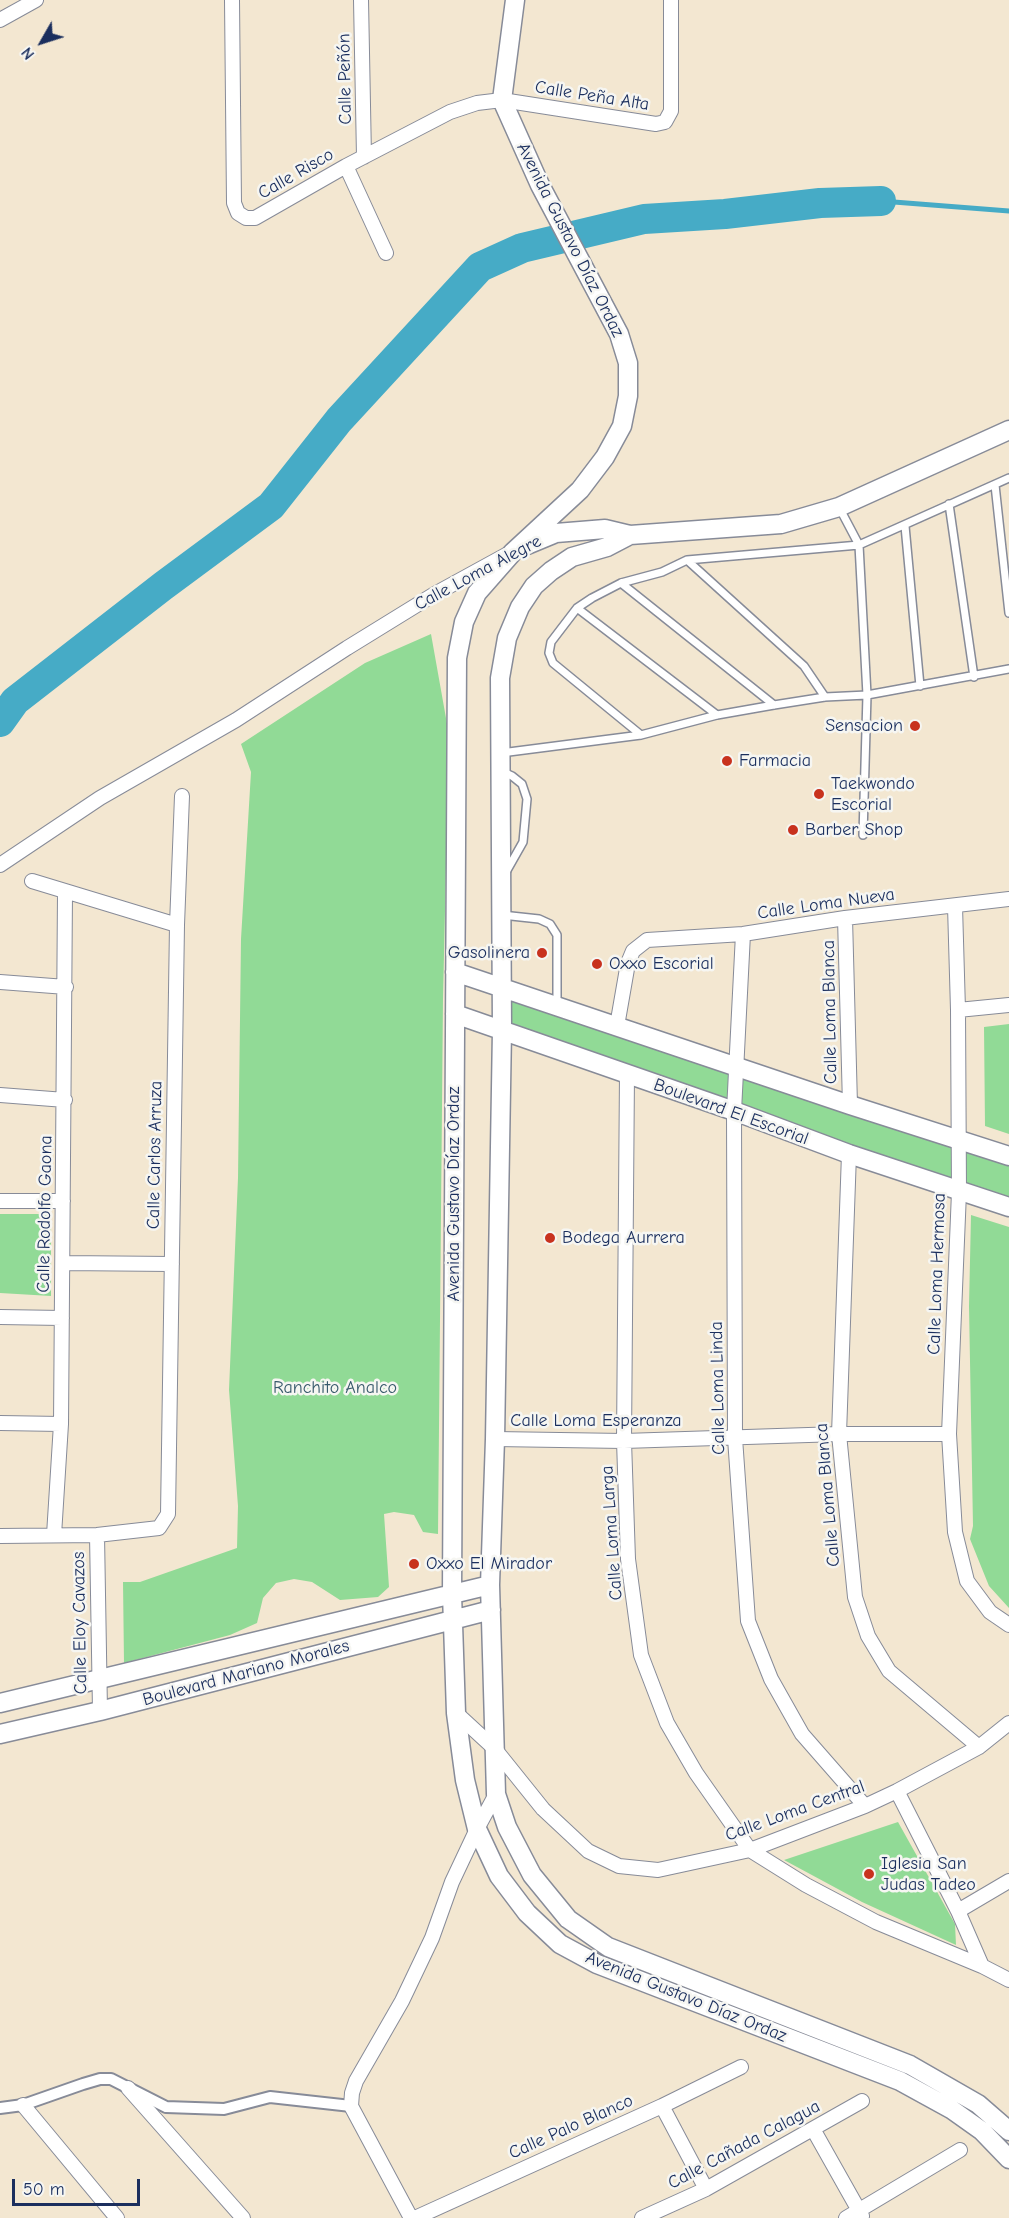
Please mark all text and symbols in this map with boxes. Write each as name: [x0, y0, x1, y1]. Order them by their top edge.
north arrow: [12, 12, 72, 72]
street label: Calle Peñón: [333, 33, 357, 125]
text: N: [18, 44, 38, 63]
street label: Calle Peña Alta: [533, 76, 651, 116]
street label: Avenida Gustavo Díaz Ordaz: [512, 139, 628, 341]
street label: Calle Risco: [254, 144, 338, 204]
street label: Calle Loma Alegre: [411, 530, 545, 616]
place label: Sensacion: [825, 715, 903, 737]
marker: Sensacion: [908, 719, 922, 733]
place label: Farmacia: [739, 750, 811, 772]
marker: Farmacia: [720, 754, 734, 768]
place label: Taekwondo Escorial: [831, 773, 915, 816]
marker: Taekwondo Escorial: [812, 787, 826, 801]
place label: Barber Shop: [805, 819, 903, 841]
marker: Barber Shop: [786, 823, 800, 837]
street label: Calle Loma Nueva: [756, 884, 896, 924]
street label: Calle Loma Blanca: [818, 940, 842, 1084]
place label: Gasolinera: [448, 942, 530, 964]
marker: Gasolinera: [535, 946, 549, 960]
place label: Oxxo Escorial: [609, 953, 714, 975]
marker: Oxxo Escorial: [590, 957, 604, 971]
street label: Boulevard El Escorial: [651, 1074, 811, 1150]
street label: Calle Carlos Arruza: [143, 1081, 167, 1229]
street label: Avenida Gustavo Díaz Ordaz: [443, 1086, 465, 1302]
street label: Calle Rodolfo Gaona: [33, 1135, 57, 1293]
street label: Calle Loma Hermosa: [923, 1193, 951, 1355]
place label: Bodega Aurrera: [562, 1227, 685, 1249]
marker: Bodega Aurrera: [543, 1231, 557, 1245]
street label: Calle Loma Linda: [706, 1321, 730, 1455]
park label: Ranchito Analco: [273, 1377, 397, 1399]
street label: Calle Loma Esperanza: [510, 1410, 682, 1432]
street label: Calle Loma Blanca: [811, 1422, 845, 1568]
street label: Calle Loma Larga: [597, 1465, 627, 1601]
street label: Calle Eloy Cavazos: [68, 1552, 92, 1694]
place label: Oxxo El Mirador: [426, 1553, 552, 1575]
marker: Oxxo El Mirador: [407, 1557, 421, 1571]
street label: Boulevard Mariano Morales: [140, 1635, 352, 1711]
street label: Calle Loma Central: [722, 1776, 868, 1846]
place label: Iglesia San Judas Tadeo: [881, 1853, 976, 1896]
marker: Iglesia San Judas Tadeo: [862, 1867, 876, 1881]
street label: Avenida Gustavo Díaz Ordaz: [582, 1947, 790, 2047]
street label: Calle Palo Blanco: [505, 2090, 637, 2164]
street label: Calle Cañada Calagua: [664, 2096, 824, 2194]
scale bar: [15, 2167, 142, 2205]
text: 50 m: [23, 2179, 65, 2200]

